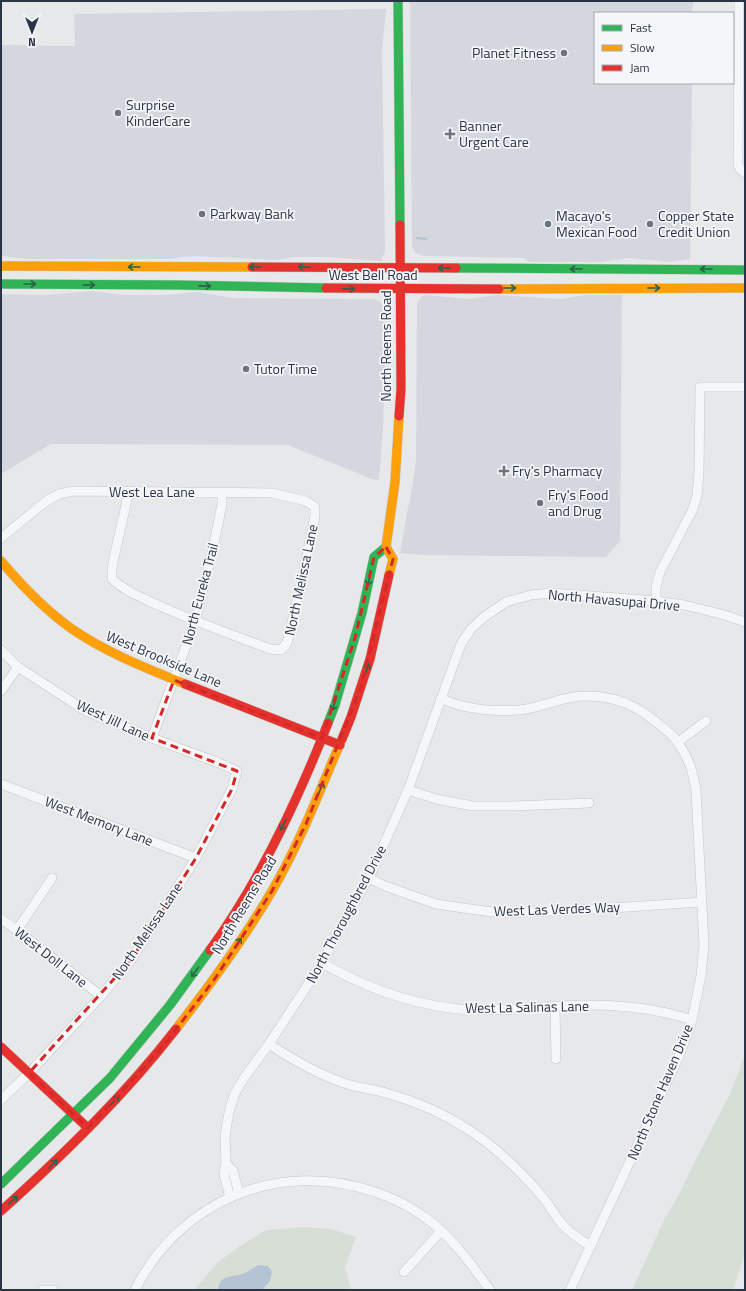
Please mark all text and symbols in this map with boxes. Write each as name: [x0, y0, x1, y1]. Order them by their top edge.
north arrow: [12, 12, 52, 52]
legend: [594, 12, 734, 84]
text: Fast: [630, 18, 653, 37]
text: N: [28, 34, 36, 50]
text: Slow: [630, 38, 655, 57]
place label: Planet Fitness: [472, 42, 556, 63]
marker: Planet Fitness: [559, 48, 569, 58]
text: Jam: [630, 58, 650, 77]
place label: Surprise KinderCare: [126, 94, 190, 131]
marker: Surprise KinderCare: [113, 108, 123, 118]
place label: Banner Urgent Care: [459, 115, 529, 152]
marker: Banner Urgent Care: [444, 128, 456, 140]
place label: Parkway Bank: [210, 203, 294, 224]
place label: Macayo's Mexican Food: [556, 205, 637, 242]
place label: Copper State Credit Union: [658, 205, 734, 242]
marker: Parkway Bank: [197, 209, 207, 219]
marker: Macayo's Mexican Food: [543, 219, 553, 229]
marker: Copper State Credit Union: [645, 219, 655, 229]
one-way arrow: [128, 263, 141, 271]
one-way arrow: [249, 263, 262, 271]
one-way arrow: [298, 263, 311, 271]
street label: West Bell Road: [328, 264, 418, 285]
one-way arrow: [438, 264, 451, 272]
one-way arrow: [570, 265, 583, 273]
one-way arrow: [700, 265, 713, 273]
one-way arrow: [23, 280, 36, 288]
one-way arrow: [82, 281, 95, 289]
one-way arrow: [198, 282, 211, 290]
one-way arrow: [503, 284, 516, 292]
one-way arrow: [647, 284, 660, 292]
one-way arrow: [342, 285, 355, 293]
street label: North Reems Road: [375, 290, 396, 402]
place label: Tutor Time: [254, 358, 317, 379]
marker: Tutor Time: [241, 364, 251, 374]
place label: Fry's Pharmacy: [512, 460, 603, 481]
marker: Fry's Pharmacy: [499, 466, 509, 476]
street label: West Lea Lane: [109, 481, 195, 502]
place label: Fry's Food and Drug: [548, 484, 608, 521]
marker: Fry's Food and Drug: [535, 498, 545, 508]
street label: North Melissa Lane: [278, 522, 323, 638]
street label: North Eureka Trail: [176, 540, 223, 647]
one-way arrow: [365, 573, 373, 586]
street label: North Havasupai Drive: [547, 583, 681, 616]
street label: West Brookside Lane: [103, 625, 225, 692]
one-way arrow: [364, 662, 371, 675]
street label: West Jill Lane: [73, 693, 153, 746]
one-way arrow: [330, 699, 338, 711]
one-way arrow: [318, 782, 326, 794]
street label: West Memory Lane: [42, 790, 156, 851]
one-way arrow: [279, 818, 286, 830]
street label: North Thoroughbred Drive: [300, 841, 391, 987]
street label: North Reems Road: [206, 852, 281, 958]
street label: North Melissa Lane: [106, 878, 187, 984]
street label: West Las Verdes Way: [493, 896, 621, 921]
street label: West Doll Lane: [10, 921, 92, 992]
one-way arrow: [235, 937, 243, 949]
one-way arrow: [191, 966, 199, 977]
street label: West La Salinas Lane: [465, 995, 589, 1018]
street label: North Stone Haven Drive: [621, 1021, 698, 1163]
one-way arrow: [110, 1095, 120, 1105]
one-way arrow: [48, 1159, 58, 1169]
one-way arrow: [7, 1196, 18, 1205]

